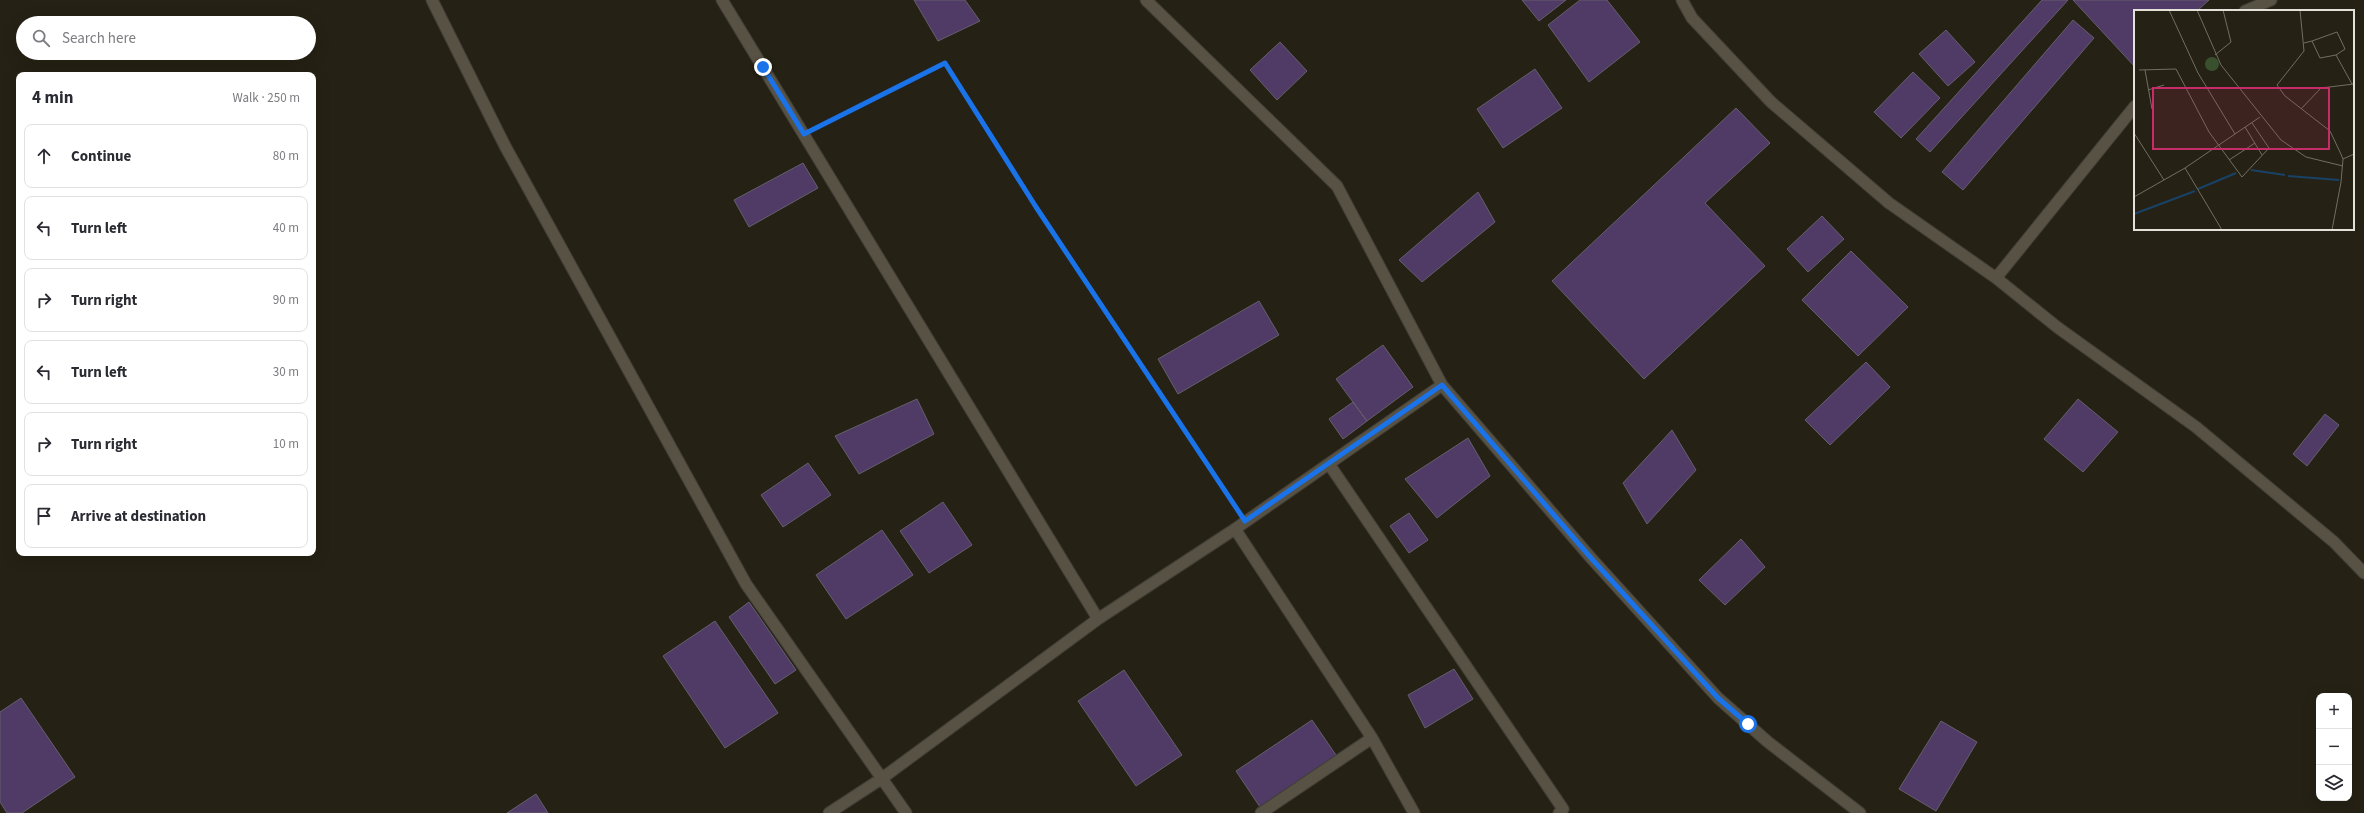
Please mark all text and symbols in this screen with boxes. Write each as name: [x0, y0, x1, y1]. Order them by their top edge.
inset map: [2134, 10, 2354, 230]
search box: [16, 16, 316, 60]
icon: search: [30, 27, 52, 49]
text: Search here: [62, 28, 136, 49]
route end: [754, 58, 772, 76]
text: 4 min: [32, 86, 73, 110]
text: Walk · 250 m: [232, 89, 300, 107]
icon: ahead: [33, 145, 55, 167]
text: Continue: [71, 146, 131, 167]
text: 80 m: [273, 147, 299, 165]
icon: left: [33, 217, 55, 239]
text: Turn left: [71, 218, 127, 239]
text: 40 m: [273, 219, 299, 237]
icon: right: [33, 289, 55, 311]
text: Turn right: [71, 290, 137, 311]
text: 90 m: [273, 291, 299, 309]
icon: left: [33, 361, 55, 383]
text: Turn left: [71, 362, 127, 383]
text: 30 m: [273, 363, 299, 381]
icon: right: [33, 433, 55, 455]
text: Turn right: [71, 434, 137, 455]
text: 10 m: [273, 435, 299, 453]
icon: arrive: [33, 505, 55, 527]
text: Arrive at destination: [71, 506, 206, 527]
map controls: [2316, 693, 2352, 801]
button: +: [2316, 693, 2352, 729]
route start: [1739, 715, 1757, 733]
button: −: [2316, 729, 2352, 765]
button: layers: [2316, 765, 2352, 801]

